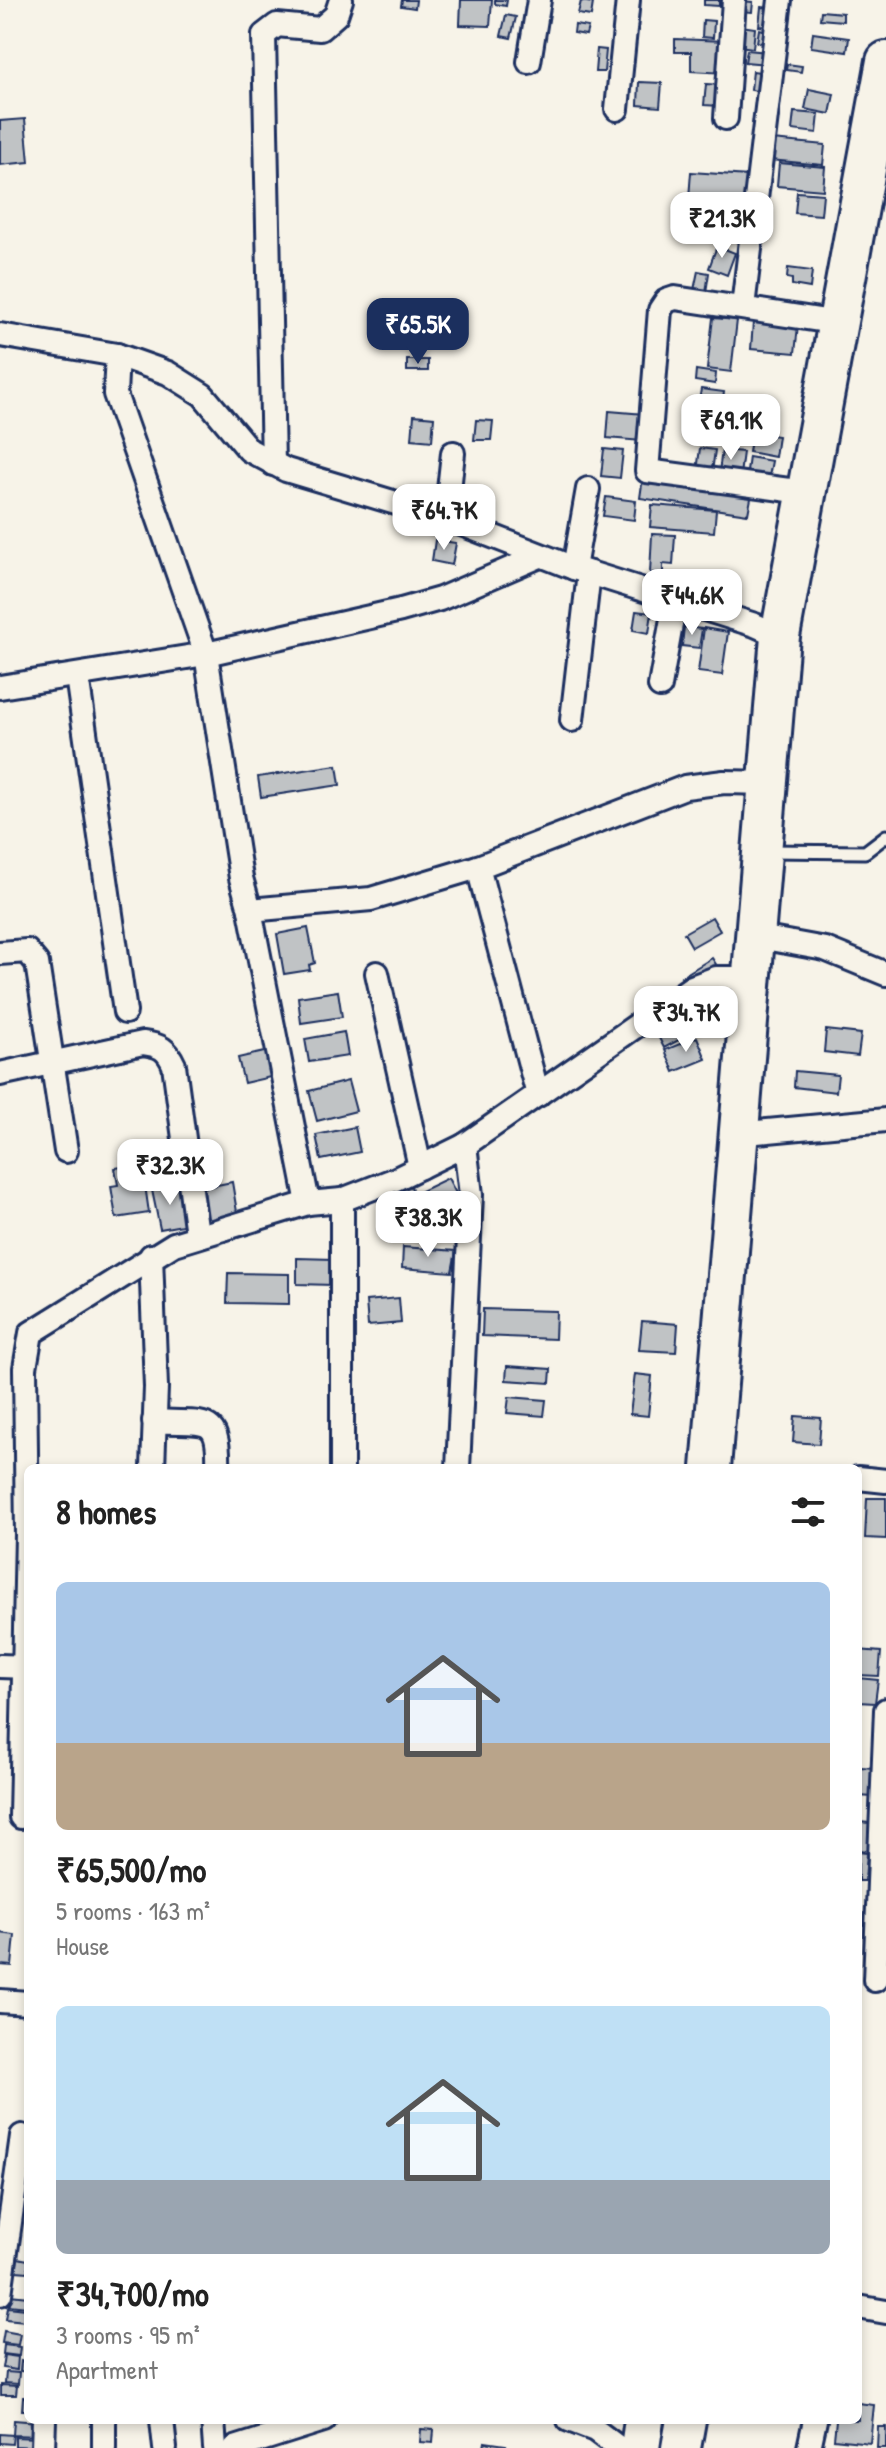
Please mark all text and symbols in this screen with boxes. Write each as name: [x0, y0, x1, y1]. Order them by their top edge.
pin: ₹21.3K: [657, 192, 787, 260]
text: ₹21.3K: [688, 200, 756, 235]
pin: ₹65.5K: [353, 298, 483, 366]
text: ₹65.5K: [385, 306, 451, 341]
pin: ₹69.1K: [666, 394, 796, 462]
text: ₹69.1K: [699, 402, 763, 437]
pin: ₹64.7K: [379, 484, 509, 552]
text: ₹64.7K: [410, 492, 478, 527]
pin: ₹44.6K: [627, 569, 757, 637]
text: ₹44.6K: [660, 577, 724, 612]
pin: ₹34.7K: [621, 986, 751, 1054]
text: ₹34.7K: [652, 994, 720, 1029]
pin: ₹32.3K: [105, 1139, 235, 1207]
text: ₹32.3K: [135, 1147, 205, 1182]
pin: ₹38.3K: [363, 1191, 493, 1259]
text: ₹38.3K: [394, 1199, 462, 1234]
text: 8 homes: [56, 1489, 156, 1535]
icon: filters: [786, 1490, 830, 1534]
icon: home: [371, 1634, 515, 1778]
text: ₹65,500/mo: [56, 1847, 206, 1893]
text: 5 rooms · 163 m²: [56, 1893, 210, 1928]
text: House: [56, 1928, 109, 1963]
icon: home: [371, 2058, 515, 2202]
text: ₹34,700/mo: [56, 2271, 209, 2317]
text: 3 rooms · 95 m²: [56, 2317, 200, 2352]
text: Apartment: [56, 2352, 158, 2387]

